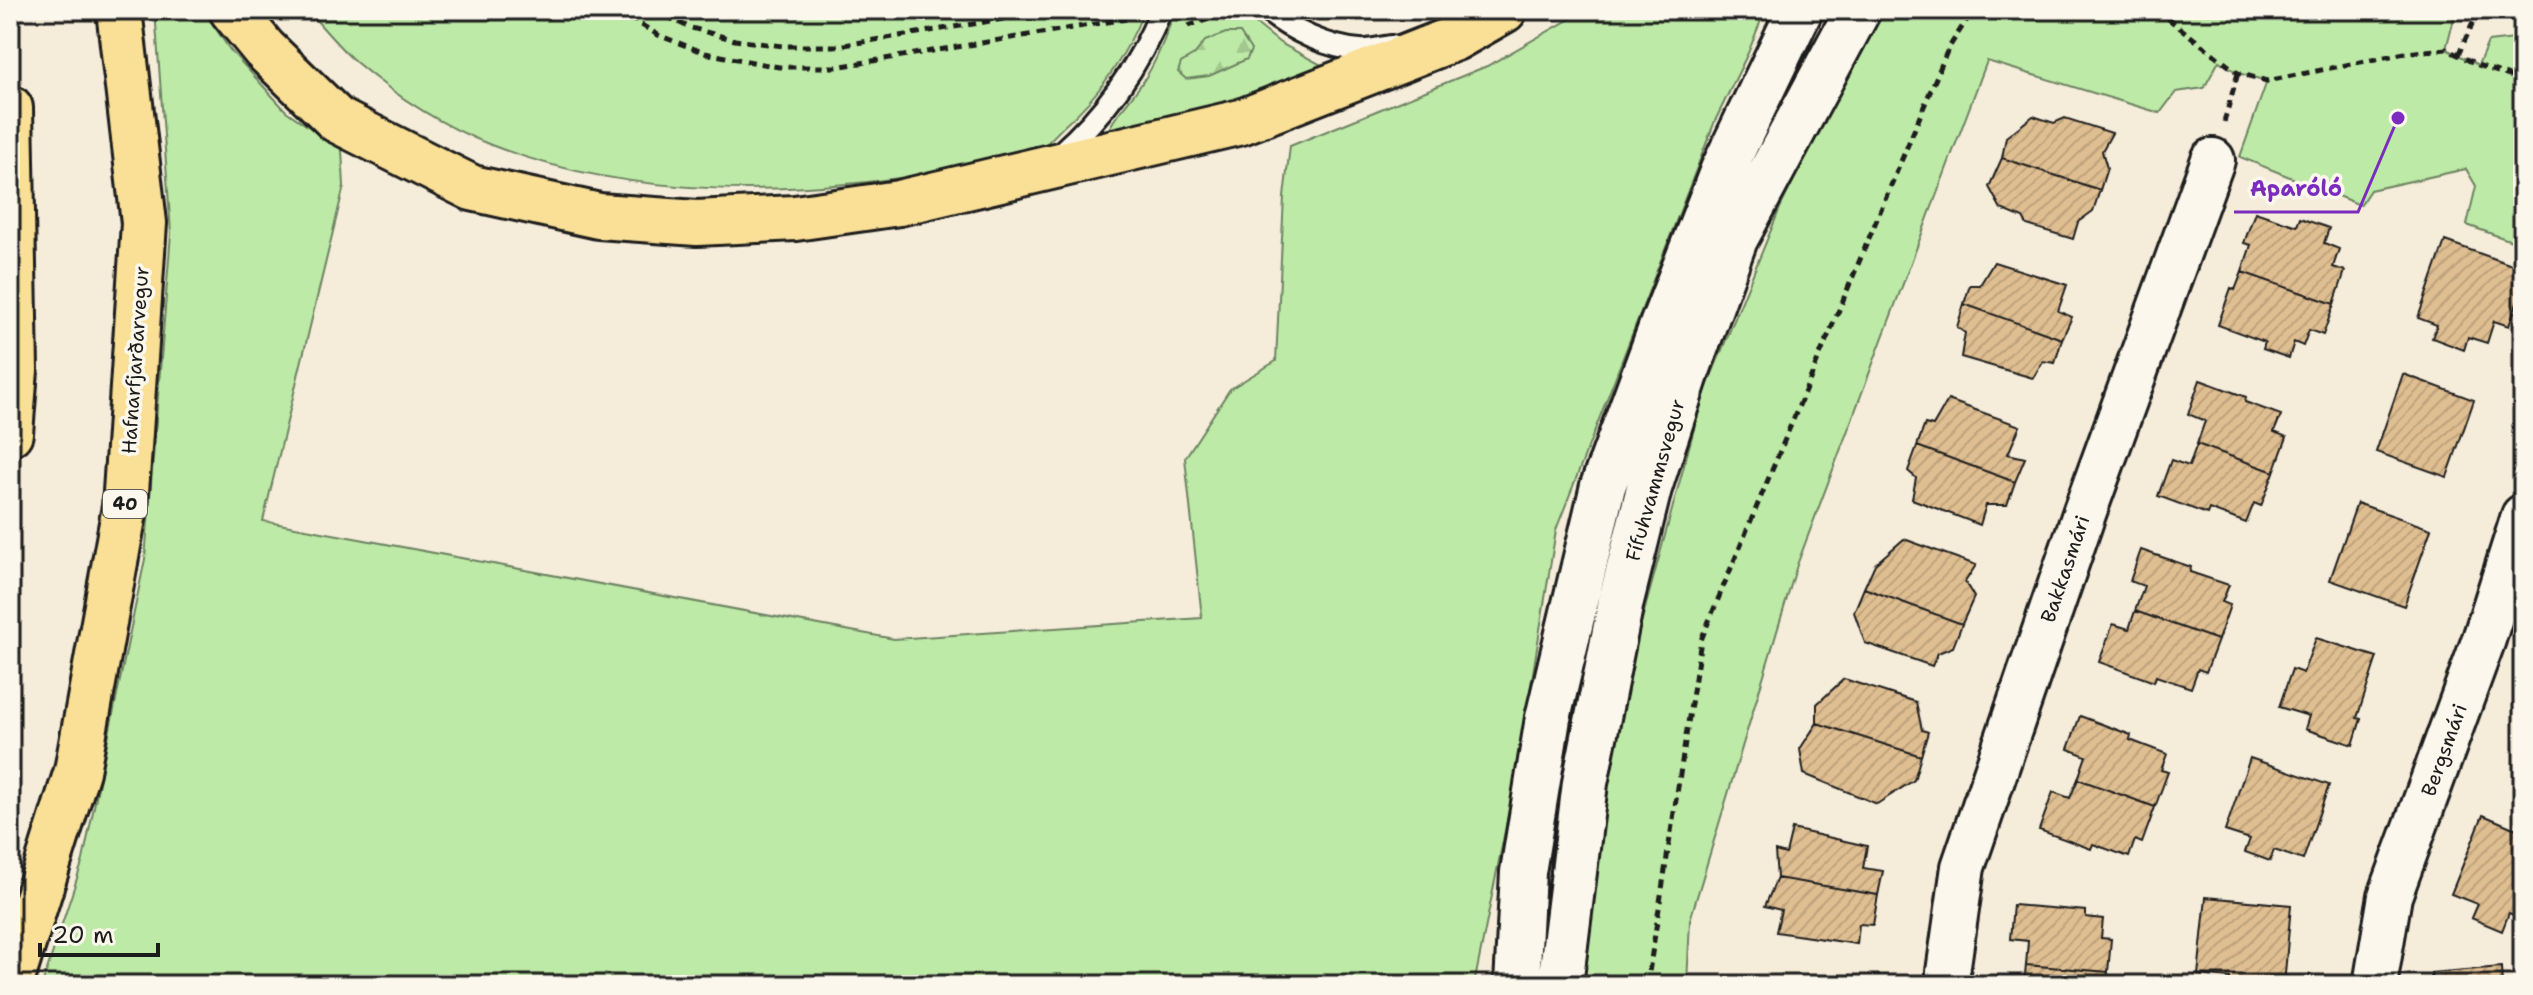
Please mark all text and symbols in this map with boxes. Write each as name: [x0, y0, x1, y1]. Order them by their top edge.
callout: Aparóló: [2234, 166, 2358, 212]
text: Aparóló: [2250, 174, 2342, 203]
street label: Hafnarfjarðarvegur: [115, 265, 155, 455]
street label: Fífuhvammsvegur: [1619, 396, 1691, 564]
road number: 40: [103, 490, 147, 518]
street label: Bakkasmári: [2035, 512, 2095, 626]
street label: Bergsmári: [2415, 700, 2473, 800]
scale bar: [40, 907, 158, 957]
text: 20 m: [52, 919, 114, 951]

